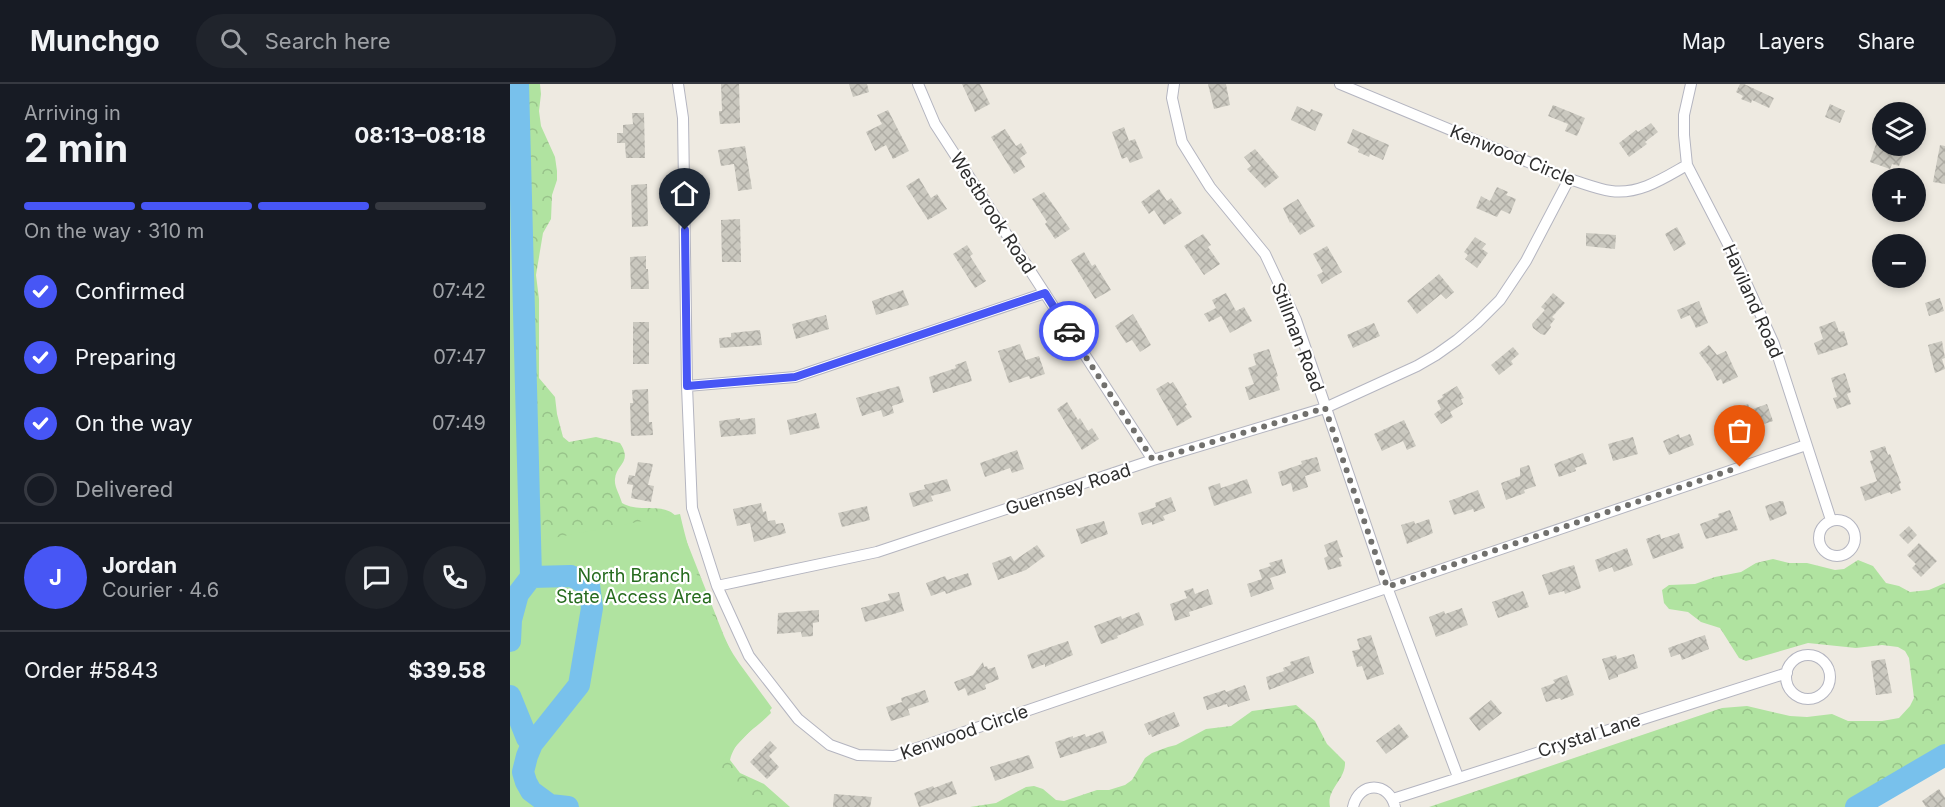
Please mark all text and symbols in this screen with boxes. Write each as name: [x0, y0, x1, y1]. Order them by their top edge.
search box: [196, 14, 616, 68]
text: Munchgo: [30, 24, 160, 58]
icon: search: [217, 25, 250, 58]
text: Search here: [265, 28, 391, 54]
text: Map: [1682, 29, 1726, 54]
text: Layers: [1759, 29, 1825, 54]
text: Share: [1858, 29, 1915, 54]
text: Arriving in: [24, 101, 121, 125]
map controls: [1872, 102, 1926, 288]
button: layers: [1872, 102, 1926, 156]
street label: Kenwood Circle: [1447, 120, 1579, 190]
text: 08:13–08:18: [355, 122, 486, 148]
text: 2 min: [24, 124, 128, 171]
street label: Westbrook Road: [946, 149, 1040, 277]
pin: [659, 168, 710, 230]
button: +: [1872, 168, 1926, 222]
icon: home: [668, 177, 701, 210]
text: On the way · 310 m: [24, 219, 204, 243]
button: −: [1872, 234, 1926, 288]
street label: Haviland Road: [1719, 241, 1787, 361]
icon: check: [24, 275, 57, 308]
text: Confirmed: [75, 278, 185, 304]
text: 07:42: [432, 279, 486, 303]
street label: Stillman Road: [1267, 279, 1329, 395]
courier: [1039, 301, 1099, 361]
icon: car: [1053, 315, 1086, 348]
icon: check: [24, 341, 57, 374]
text: Preparing: [75, 344, 176, 370]
text: 07:47: [433, 345, 486, 369]
pin: [1714, 405, 1765, 467]
icon: check: [24, 407, 57, 440]
text: On the way: [75, 410, 193, 436]
text: 07:49: [432, 411, 486, 435]
icon: bag: [1723, 414, 1756, 447]
street label: Guernsey Road: [1003, 459, 1133, 519]
text: Delivered: [75, 476, 173, 502]
button: chat: [345, 546, 408, 609]
button: phone: [423, 546, 486, 609]
text: Jordan: [102, 552, 177, 578]
text: J: [49, 564, 62, 590]
park label: North Branch State Access Area: [556, 565, 712, 607]
text: Courier · 4.6: [102, 578, 219, 602]
text: Order #5843: [24, 657, 158, 683]
text: $39.58: [408, 657, 486, 683]
street label: Kenwood Circle: [897, 700, 1031, 764]
street label: Crystal Lane: [1535, 709, 1643, 761]

